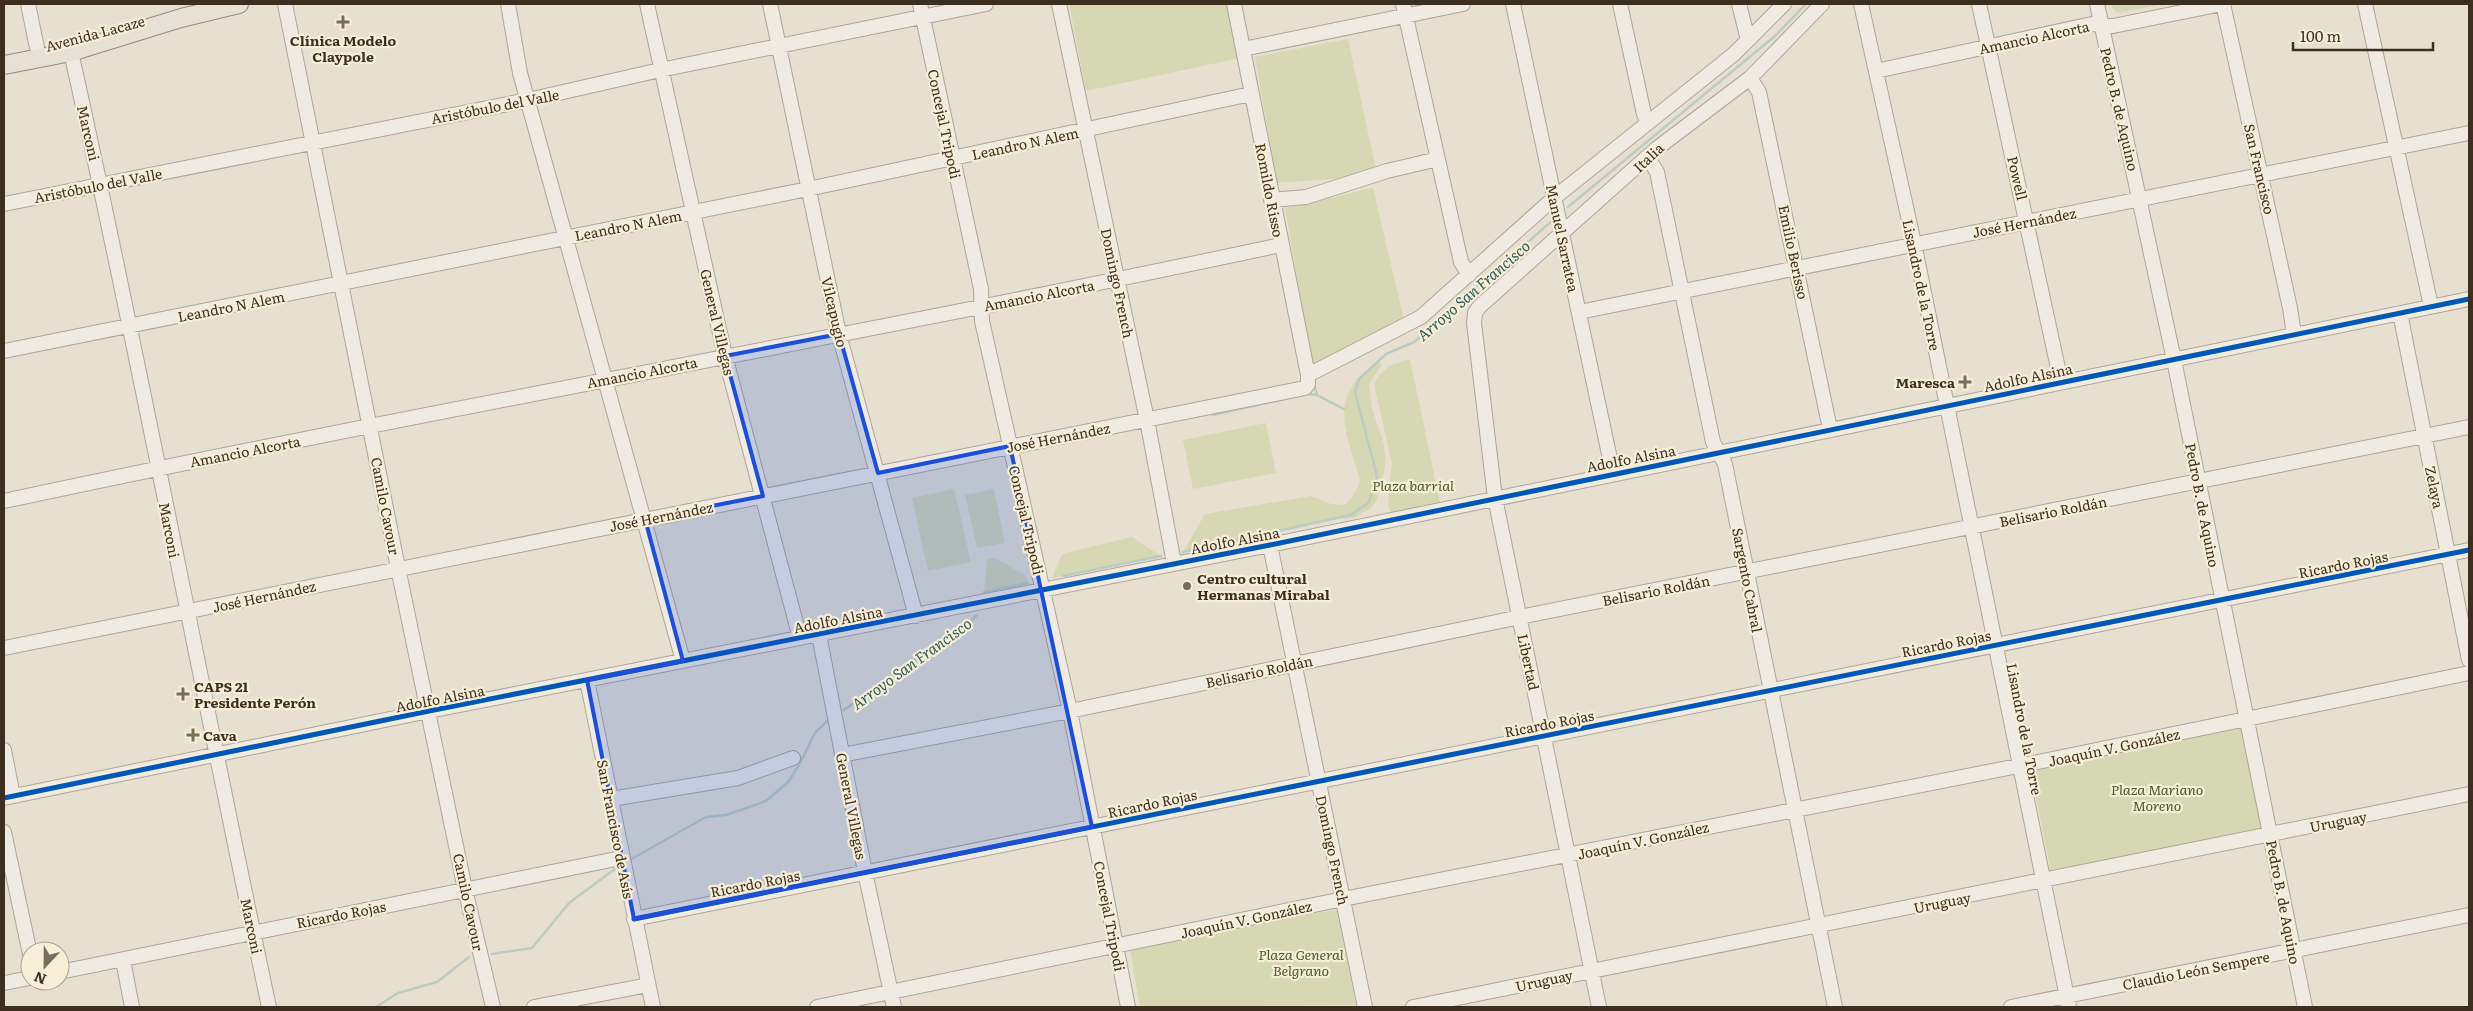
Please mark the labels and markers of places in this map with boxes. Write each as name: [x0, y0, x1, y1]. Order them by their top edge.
marker: Clínica Modelo Claypole: [336, 15, 350, 29]
place label: Clínica Modelo Claypole: [290, 30, 396, 66]
place label: Maresca: [1895, 372, 1956, 392]
marker: Maresca: [1959, 376, 1971, 388]
place label: Centro cultural Hermanas Mirabal: [1197, 568, 1330, 604]
marker: Centro cultural Hermanas Mirabal: [1181, 580, 1193, 592]
place label: CAPS 21 Presidente Perón: [194, 676, 316, 712]
marker: CAPS 21 Presidente Perón: [176, 687, 190, 701]
place label: Cava: [203, 725, 238, 745]
marker: Cava: [187, 729, 199, 741]

